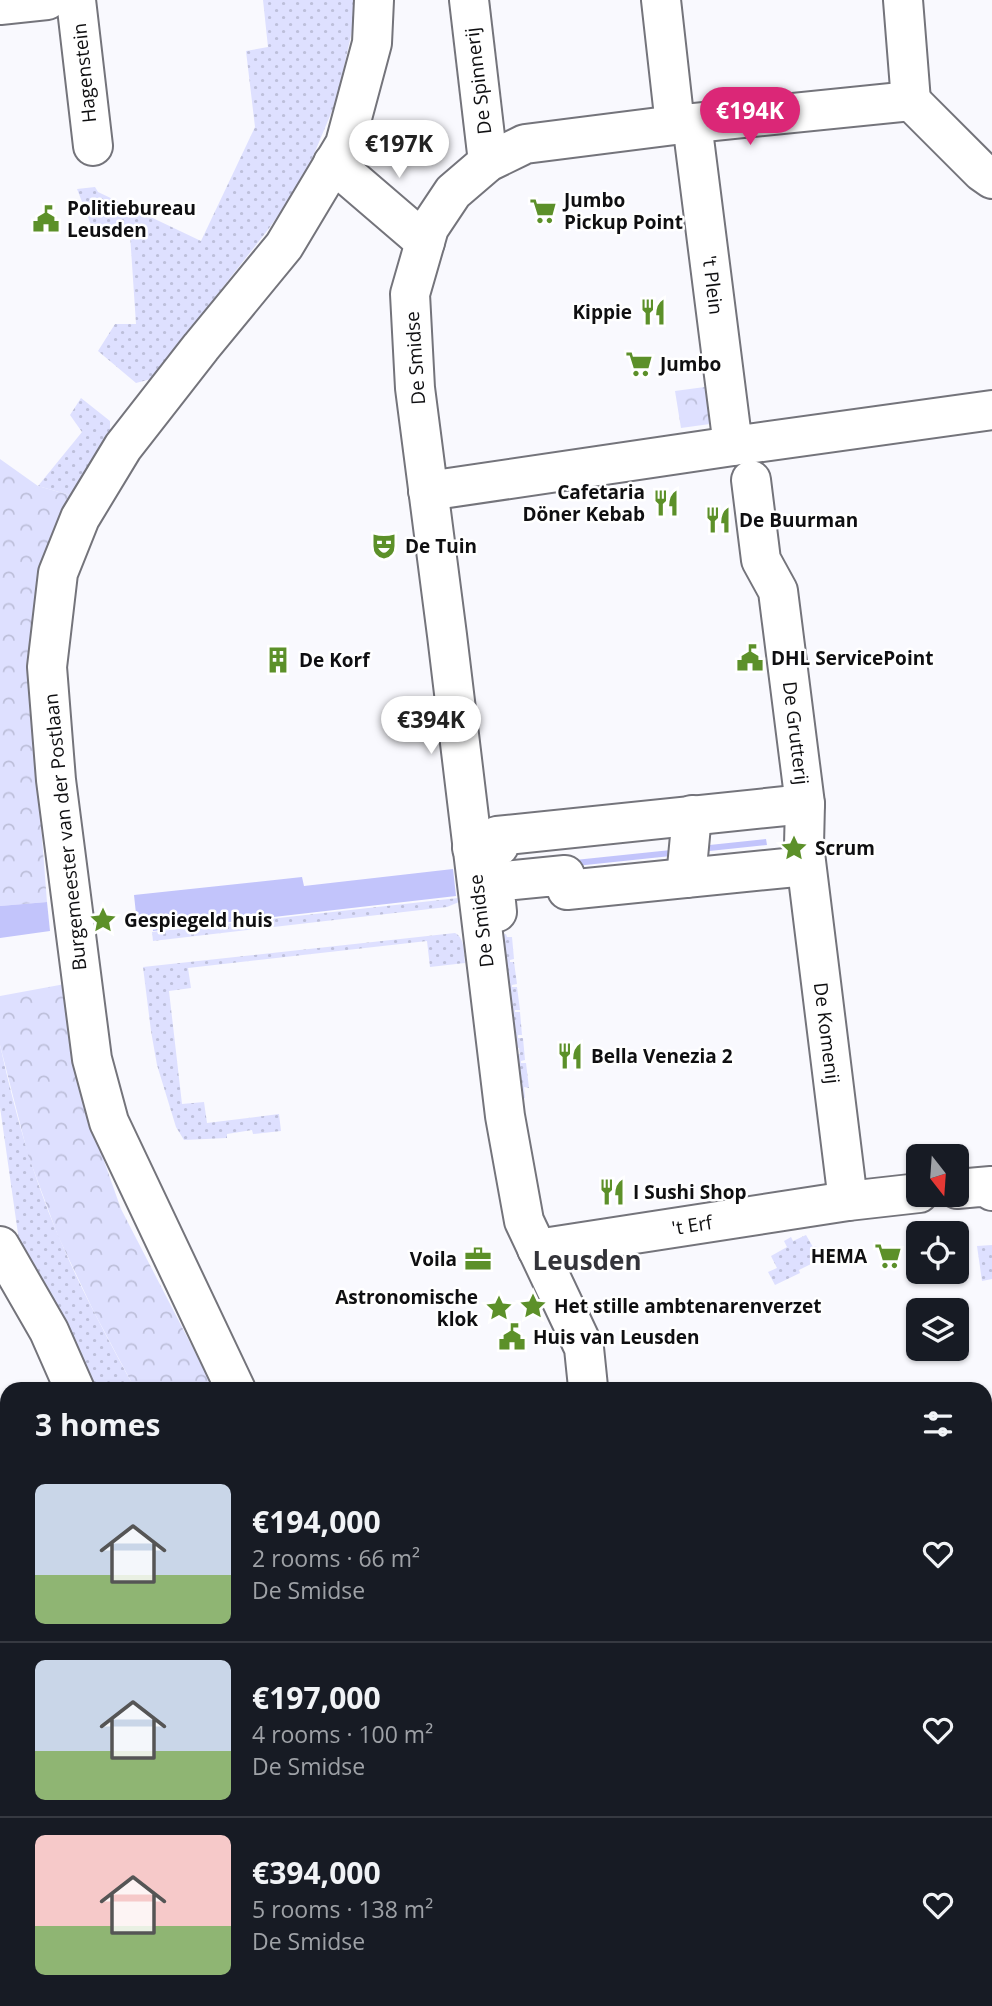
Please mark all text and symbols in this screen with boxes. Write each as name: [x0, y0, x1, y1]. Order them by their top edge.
street label: Hagenstein: [66, 22, 102, 124]
street label: De Spinnerij: [459, 26, 497, 136]
pin: €194K: [701, 88, 799, 147]
text: €194K: [716, 94, 784, 126]
pin: €197K: [350, 120, 448, 180]
text: €197K: [365, 127, 433, 159]
place label: Jumbo Pickup Point: [562, 187, 683, 235]
place label: Politiebureau Leusden: [67, 195, 196, 243]
supermarket icon: Jumbo Pickup Point: [528, 196, 558, 226]
public building icon: Politiebureau Leusden: [31, 204, 61, 234]
street label: 't Plein: [696, 254, 730, 316]
restaurant icon: Kippie: [638, 297, 668, 327]
place label: Kippie: [573, 299, 632, 325]
street label: De Smidse: [399, 310, 431, 406]
supermarket icon: Jumbo: [624, 349, 654, 379]
place label: Jumbo: [658, 351, 721, 377]
place label: Cafetaria Döner Kebab: [523, 479, 645, 527]
restaurant icon: Cafetaria Döner Kebab: [651, 488, 681, 518]
restaurant icon: De Buurman: [703, 505, 733, 535]
place label: De Buurman: [739, 507, 858, 533]
theatre icon: De Tuin: [369, 531, 399, 561]
place label: De Tuin: [405, 533, 477, 559]
public building icon: DHL ServicePoint: [735, 643, 765, 673]
building icon: De Korf: [263, 645, 293, 675]
place label: DHL ServicePoint: [771, 645, 933, 671]
place label: De Korf: [299, 647, 371, 673]
street label: De Grutterij: [777, 680, 815, 786]
street label: Burgemeester van der Postlaan: [38, 692, 92, 972]
pin: €394K: [382, 696, 480, 756]
text: €394K: [397, 703, 465, 735]
place icon: Scrum: [779, 833, 809, 863]
place label: Scrum: [815, 835, 875, 861]
street label: De Smidse: [462, 873, 500, 969]
place icon: Gespiegeld huis: [88, 905, 118, 935]
place label: Gespiegeld huis: [124, 907, 272, 933]
street label: De Komenij: [808, 981, 846, 1085]
restaurant icon: Bella Venezia 2: [555, 1041, 585, 1071]
place label: Bella Venezia 2: [591, 1043, 733, 1069]
north arrow: [906, 1144, 970, 1208]
map controls: [906, 1144, 969, 1361]
restaurant icon: I Sushi Shop: [597, 1177, 627, 1207]
place label: I Sushi Shop: [633, 1179, 747, 1205]
street label: 't Erf: [670, 1209, 716, 1241]
button: locate: [906, 1221, 969, 1284]
supermarket icon: HEMA: [873, 1241, 903, 1271]
district label: Leusden: [533, 1242, 641, 1278]
place label: HEMA: [811, 1243, 868, 1269]
office icon: Voila: [463, 1244, 493, 1274]
place label: Voila: [410, 1246, 457, 1272]
place label: Astronomische klok: [335, 1284, 478, 1332]
place icon: Het stille ambtenarenverzet: [518, 1291, 548, 1321]
place icon: Astronomische klok: [484, 1293, 514, 1323]
place label: Het stille ambtenarenverzet: [554, 1293, 822, 1319]
button: layers: [906, 1298, 969, 1361]
public building icon: Huis van Leusden: [497, 1322, 527, 1352]
place label: Huis van Leusden: [533, 1324, 700, 1350]
text: 3 homes: [35, 1404, 160, 1445]
icon: filters: [919, 1405, 957, 1443]
text: €194,000: [252, 1501, 381, 1542]
icon: home: [91, 1512, 175, 1596]
icon: heart: [919, 1535, 957, 1573]
text: 2 rooms · 66 m²: [252, 1542, 420, 1574]
text: De Smidse: [252, 1574, 365, 1606]
text: €197,000: [252, 1677, 381, 1718]
icon: home: [91, 1688, 175, 1772]
icon: heart: [919, 1711, 957, 1749]
text: 4 rooms · 100 m²: [252, 1718, 433, 1750]
text: De Smidse: [252, 1750, 365, 1782]
text: €394,000: [252, 1852, 381, 1893]
icon: home: [91, 1863, 175, 1947]
icon: heart: [919, 1886, 957, 1924]
text: 5 rooms · 138 m²: [252, 1893, 433, 1925]
text: De Smidse: [252, 1925, 365, 1957]

